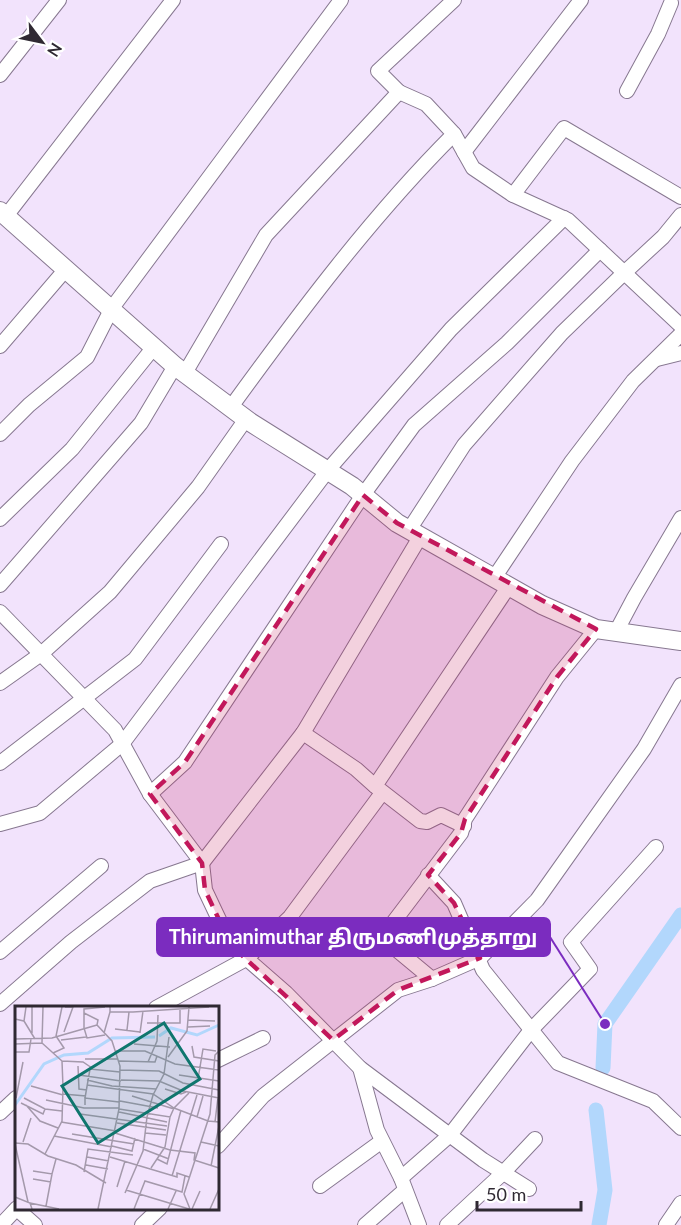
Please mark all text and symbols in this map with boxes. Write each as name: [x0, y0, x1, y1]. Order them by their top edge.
north arrow: [12, 12, 72, 72]
text: N: [44, 40, 66, 60]
callout: Thirumanimuthar திருமணிமுத்தாறு: [157, 918, 550, 956]
text: Thirumanimuthar திருமணிமுத்தாறு: [169, 924, 537, 951]
inset map: [15, 1006, 219, 1210]
scale bar: [477, 1174, 580, 1212]
text: 50 m: [486, 1183, 526, 1205]

